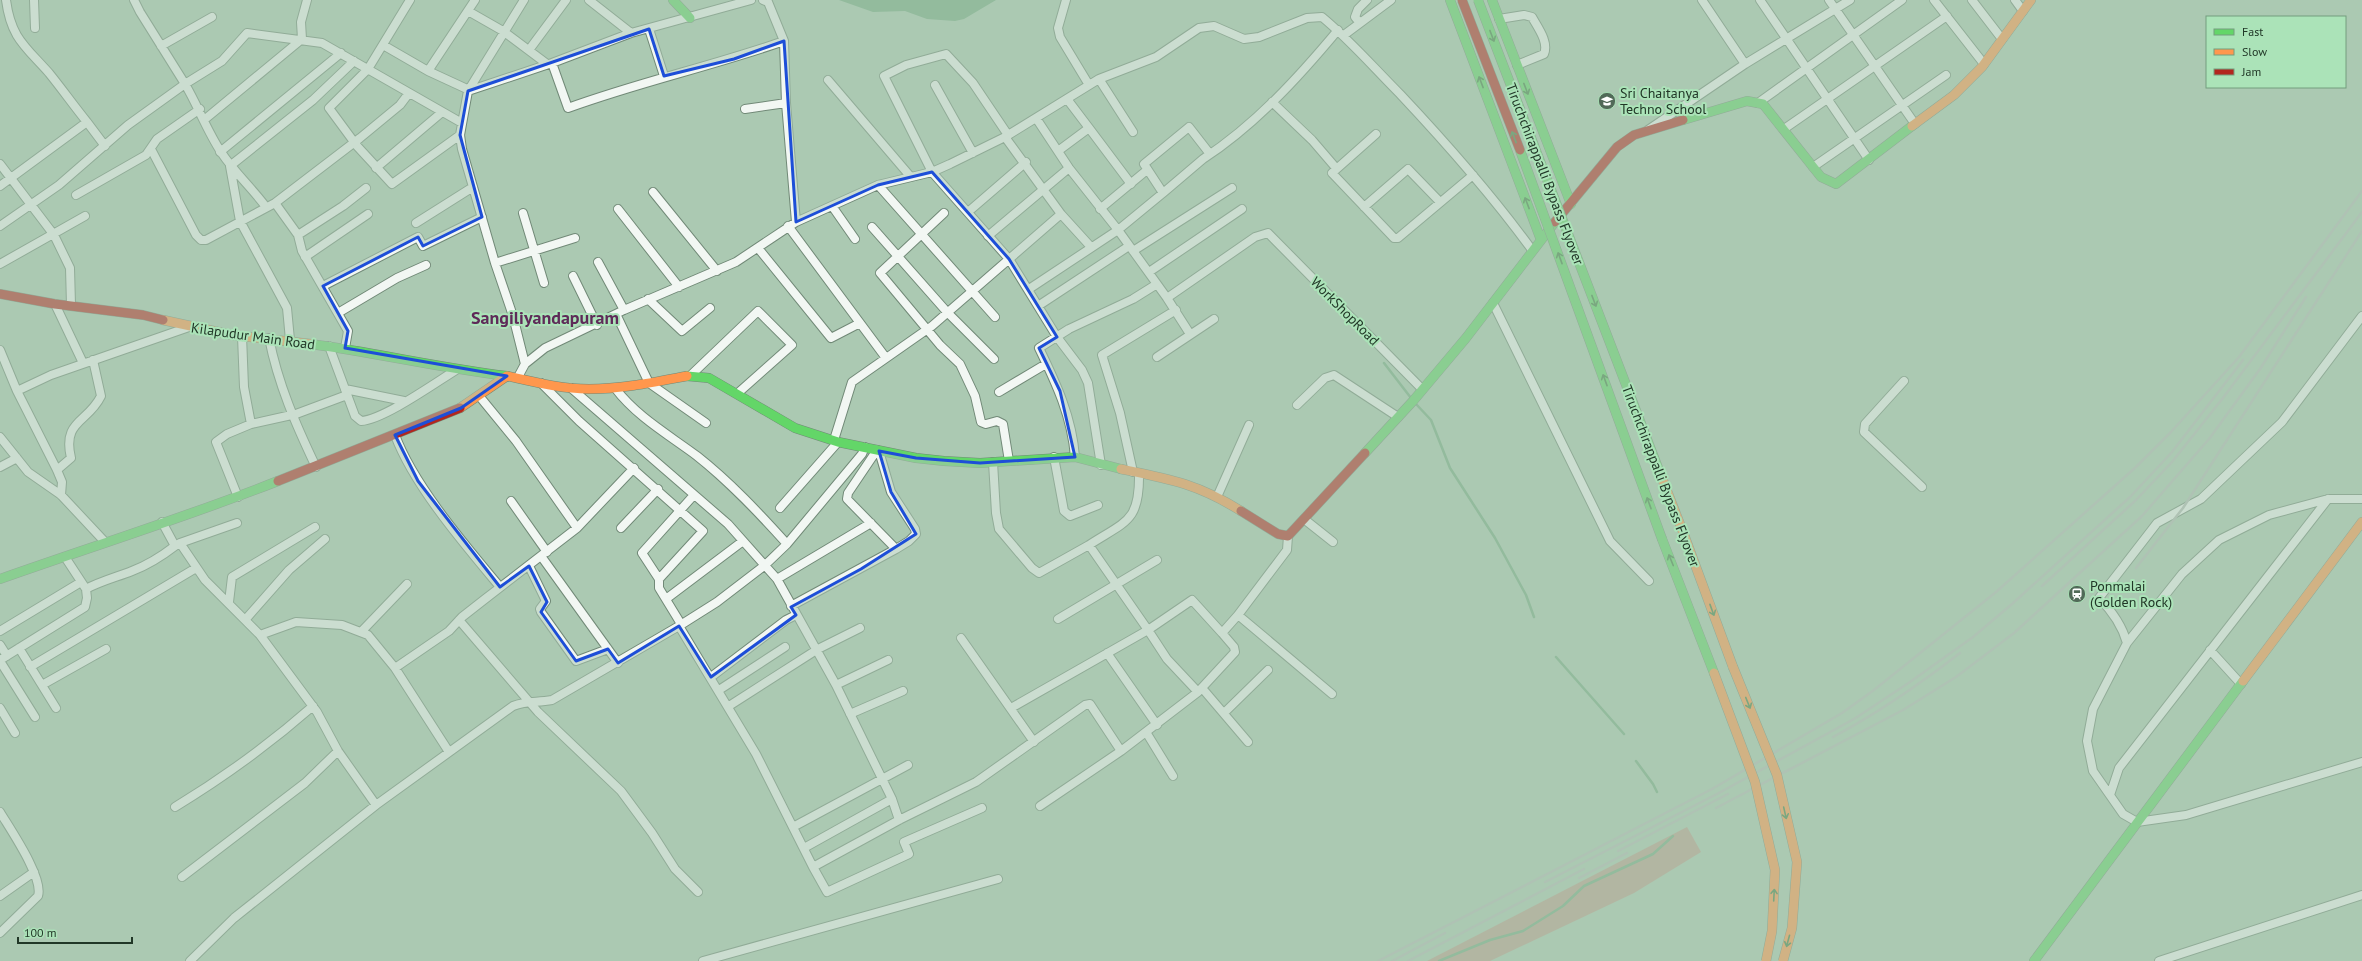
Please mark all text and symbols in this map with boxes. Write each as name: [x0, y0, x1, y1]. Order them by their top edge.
legend: [2206, 16, 2346, 88]
text: Fast: [2242, 24, 2263, 39]
one-way arrow: [1488, 30, 1496, 42]
text: Slow: [2242, 44, 2267, 59]
text: Jam: [2241, 64, 2261, 79]
one-way arrow: [1477, 75, 1484, 88]
street label: Tiruchchirappalli Bypass Flyover: [1502, 81, 1588, 268]
one-way arrow: [1523, 82, 1531, 94]
place label: Sri Chaitanya Techno School: [1620, 84, 1706, 118]
school or university icon: Sri Chaitanya Techno School: [1597, 91, 1617, 111]
one-way arrow: [1510, 131, 1518, 143]
one-way arrow: [1522, 198, 1530, 210]
one-way arrow: [1556, 253, 1564, 265]
street label: WorkShopRoad: [1307, 273, 1383, 349]
one-way arrow: [1591, 295, 1599, 307]
district label: Sangiliyandapuram: [471, 306, 619, 329]
street label: Kilapudur Main Road: [190, 318, 316, 354]
one-way arrow: [1600, 375, 1608, 387]
street label: Tiruchchirappalli Bypass Flyover: [1618, 383, 1704, 570]
one-way arrow: [1645, 496, 1652, 509]
one-way arrow: [1666, 555, 1674, 567]
place label: Ponmalai (Golden Rock): [2090, 577, 2172, 611]
station icon: Ponmalai (Golden Rock): [2067, 584, 2087, 604]
one-way arrow: [1709, 603, 1716, 616]
one-way arrow: [1744, 697, 1752, 709]
one-way arrow: [1782, 806, 1790, 819]
one-way arrow: [1770, 889, 1777, 902]
scale bar: [18, 919, 132, 945]
text: 100 m: [24, 925, 57, 940]
one-way arrow: [1784, 934, 1791, 947]

